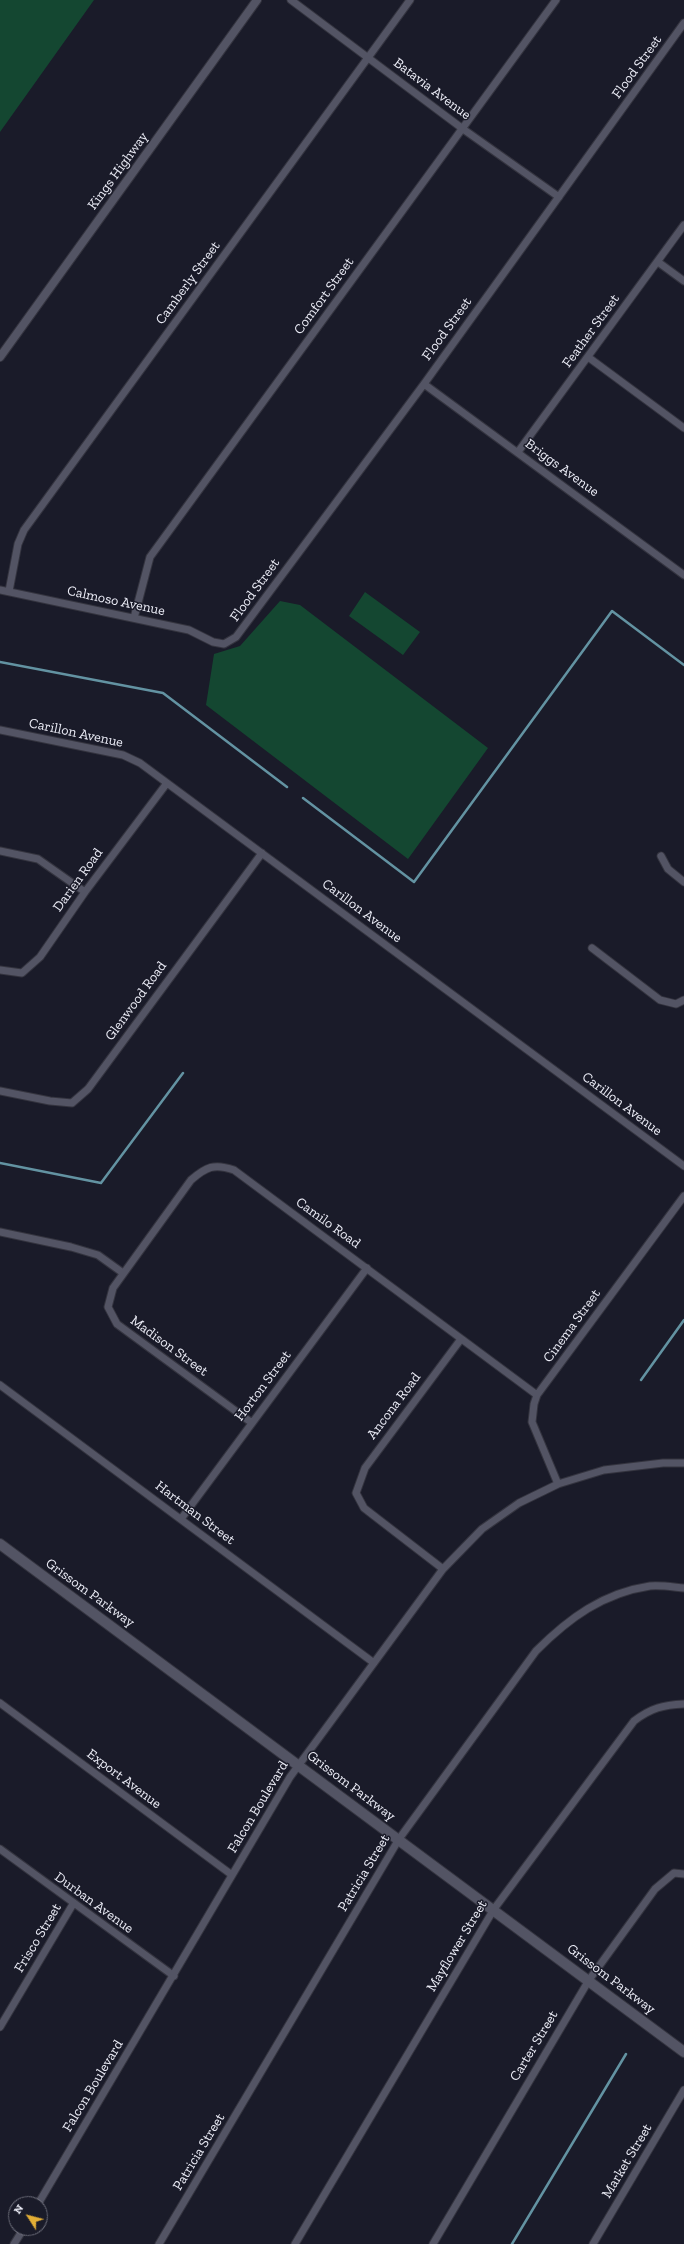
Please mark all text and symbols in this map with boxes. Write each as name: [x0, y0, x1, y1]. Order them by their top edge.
street label: Flood Street: [609, 32, 665, 102]
street label: Batavia Avenue: [390, 55, 474, 123]
street label: Kings Highway: [84, 129, 152, 213]
street label: Camberly Street: [152, 238, 224, 328]
street label: Comfort Street: [290, 254, 358, 338]
street label: Feather Street: [559, 291, 623, 371]
street label: Flood Street: [419, 294, 475, 364]
street label: Briggs Avenue: [522, 436, 602, 500]
street label: Flood Street: [227, 555, 283, 625]
street label: Calmoso Avenue: [66, 582, 166, 620]
street label: Carillon Avenue: [27, 715, 125, 751]
street label: Darien Road: [49, 845, 107, 915]
street label: Carillon Avenue: [319, 875, 405, 947]
street label: Glenwood Road: [102, 958, 170, 1044]
street label: Carillon Avenue: [579, 1068, 665, 1140]
street label: Camilo Road: [292, 1194, 364, 1252]
street label: Cinema Street: [540, 1286, 604, 1366]
street label: Madison Street: [127, 1312, 211, 1380]
street label: Horton Street: [231, 1347, 295, 1425]
street label: Ancona Road: [364, 1369, 424, 1443]
street label: Hartman Street: [152, 1478, 238, 1548]
street label: Grissom Parkway: [42, 1555, 138, 1631]
street label: Export Avenue: [83, 1746, 165, 1812]
street label: Grissom Parkway: [303, 1747, 399, 1825]
street label: Falcon Boulevard: [224, 1758, 292, 1856]
street label: Patricia Street: [334, 1831, 394, 1915]
street label: Durban Avenue: [51, 1869, 137, 1937]
street label: Mayflower Street: [423, 1897, 491, 1995]
street label: Frisco Street: [11, 1900, 65, 1976]
street label: Grissom Parkway: [563, 1940, 659, 2018]
street label: Carter Street: [506, 2008, 562, 2084]
street label: Falcon Boulevard: [59, 2037, 127, 2135]
street label: Patricia Street: [169, 2110, 229, 2194]
street label: Market Street: [598, 2121, 656, 2201]
north arrow: [8, 2196, 48, 2236]
text: N: [11, 2202, 26, 2216]

